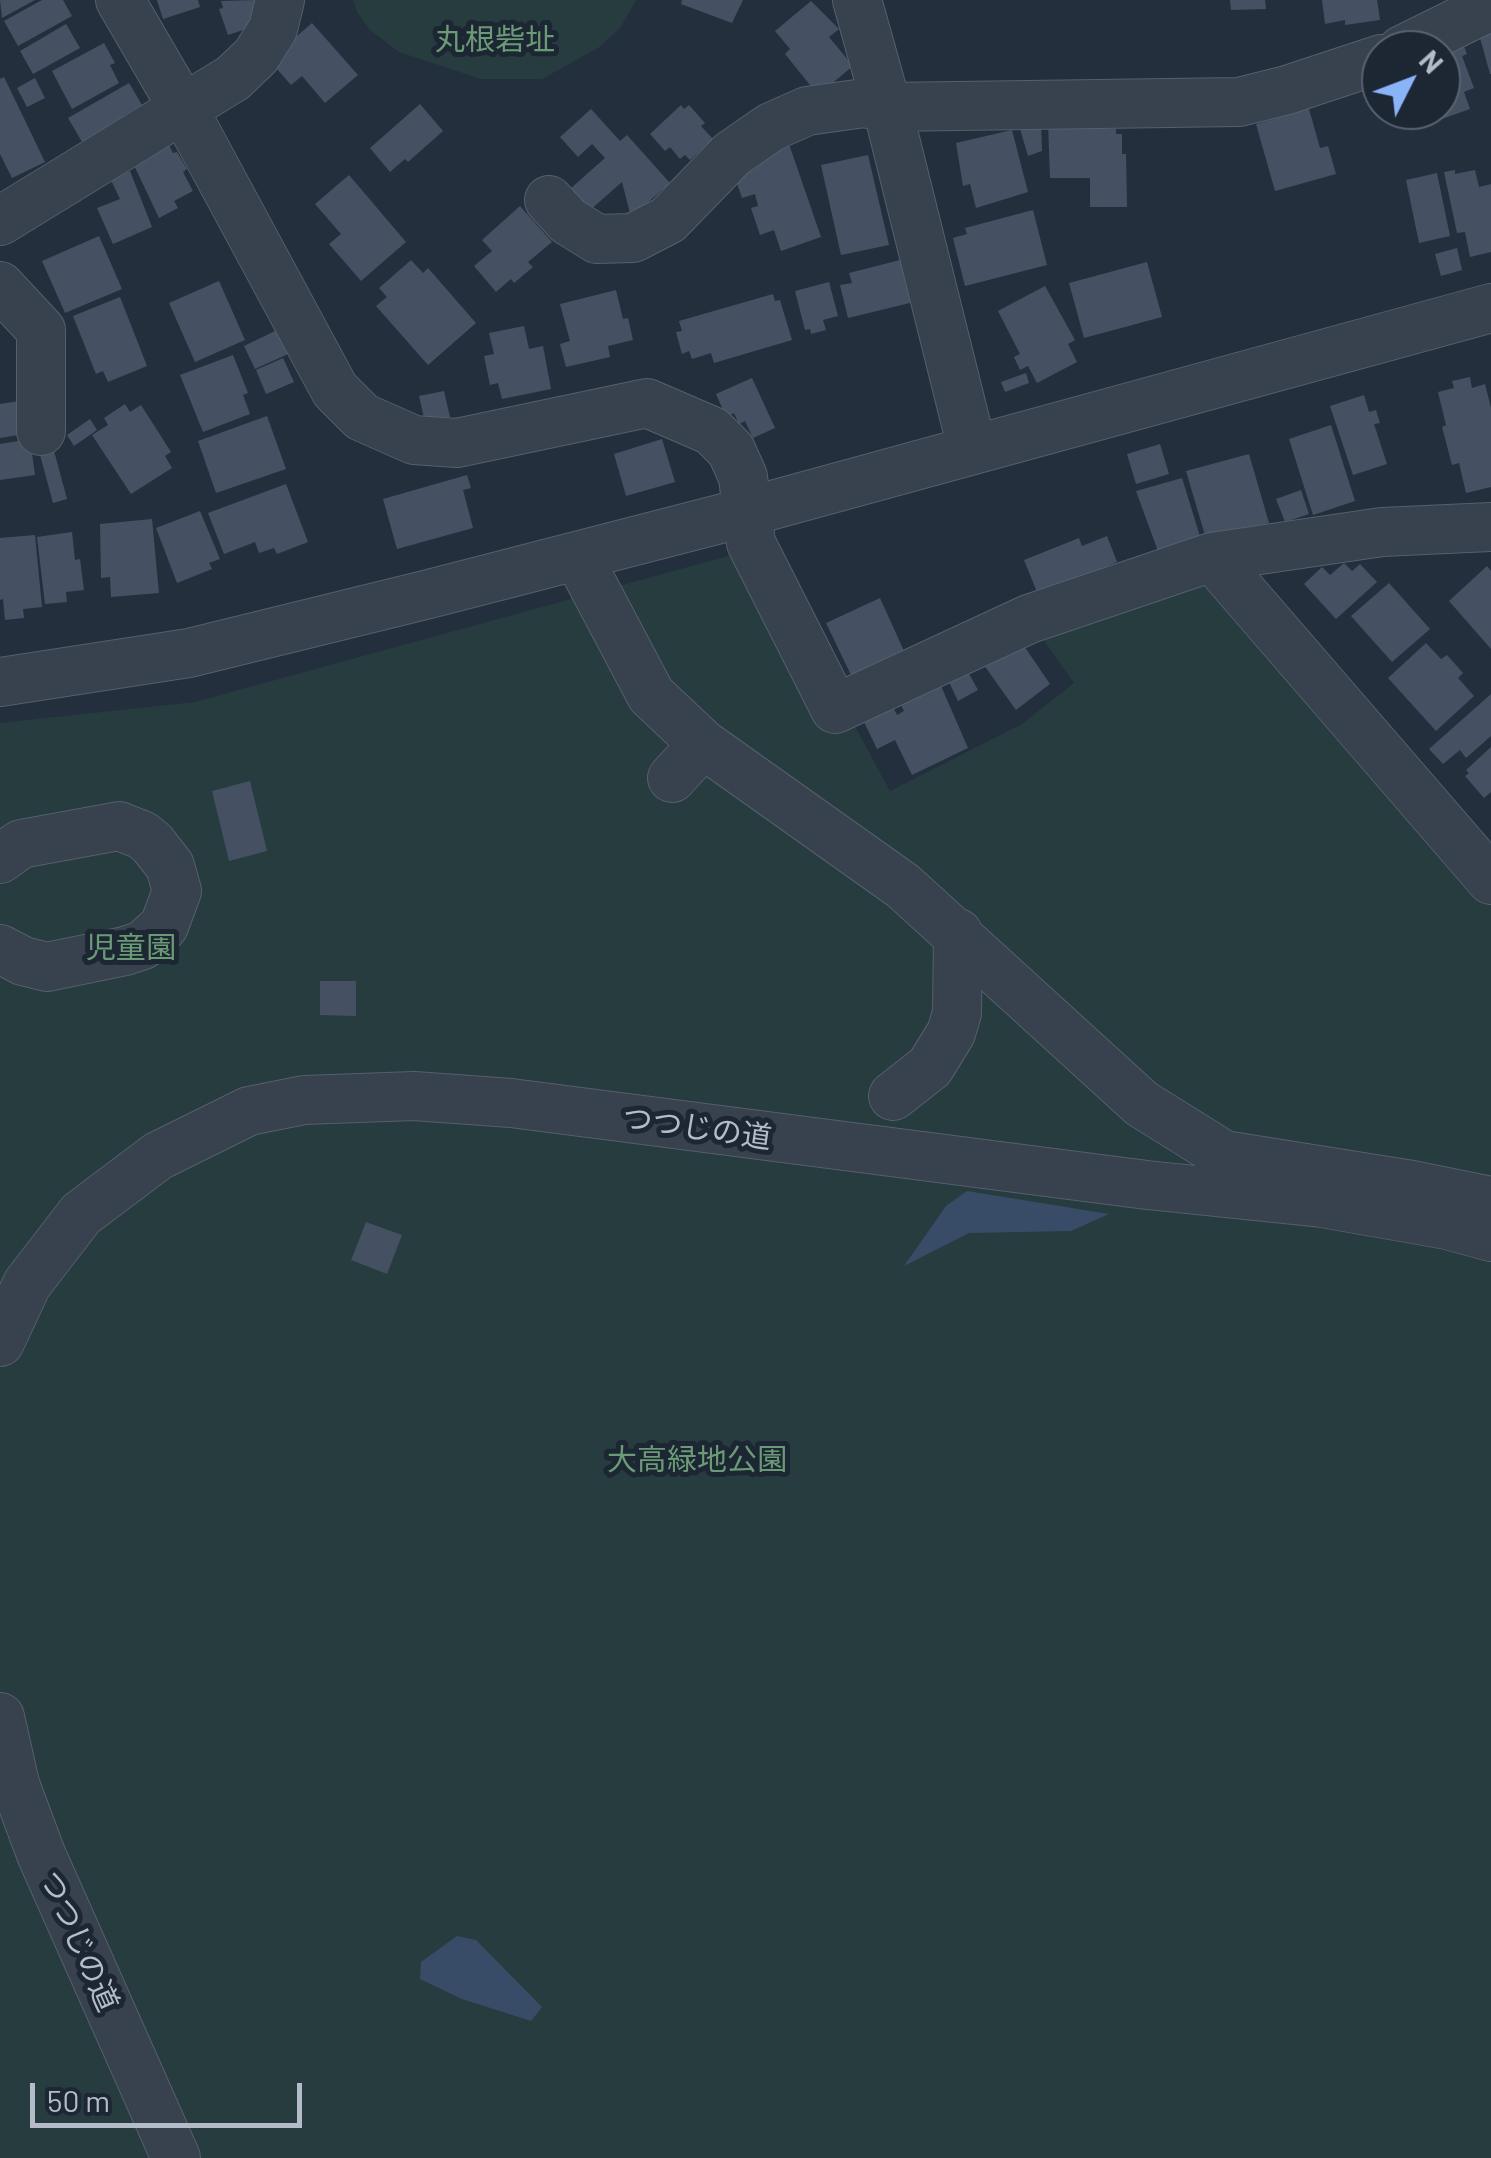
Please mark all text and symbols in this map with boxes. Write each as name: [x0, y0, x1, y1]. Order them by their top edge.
park label: 丸根砦址: [435, 22, 555, 58]
north arrow: [1361, 30, 1461, 130]
text: N: [1413, 43, 1451, 80]
park label: 児童園: [86, 930, 176, 966]
street label: つつじの道: [620, 1100, 774, 1156]
park label: 大高緑地公園: [607, 1442, 787, 1478]
street label: つつじの道: [32, 1865, 126, 2017]
scale bar: [35, 2063, 308, 2125]
text: 50 m: [47, 2082, 110, 2118]

